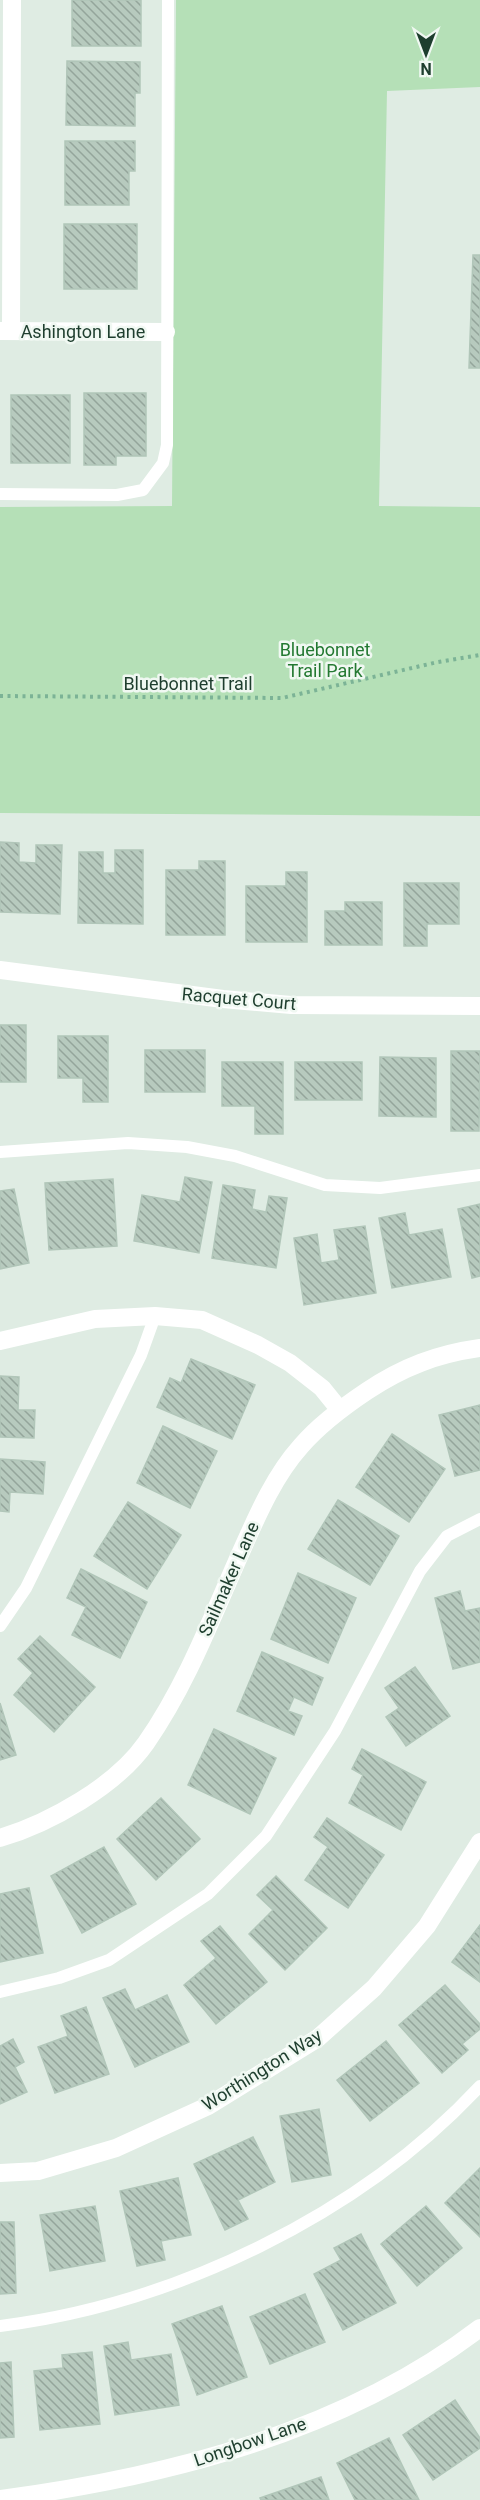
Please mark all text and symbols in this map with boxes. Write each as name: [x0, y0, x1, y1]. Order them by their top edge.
north arrow: [396, 24, 456, 84]
text: N: [420, 59, 432, 78]
street label: Ashington Lane: [21, 321, 145, 342]
park label: Bluebonnet Trail Park: [280, 639, 370, 681]
street label: Bluebonnet Trail: [123, 673, 253, 694]
street label: Racquet Court: [181, 983, 297, 1014]
street label: Sailmaker Lane: [194, 1518, 263, 1639]
street label: Worthington Way: [198, 2024, 326, 2115]
street label: Longbow Lane: [191, 2412, 309, 2471]

